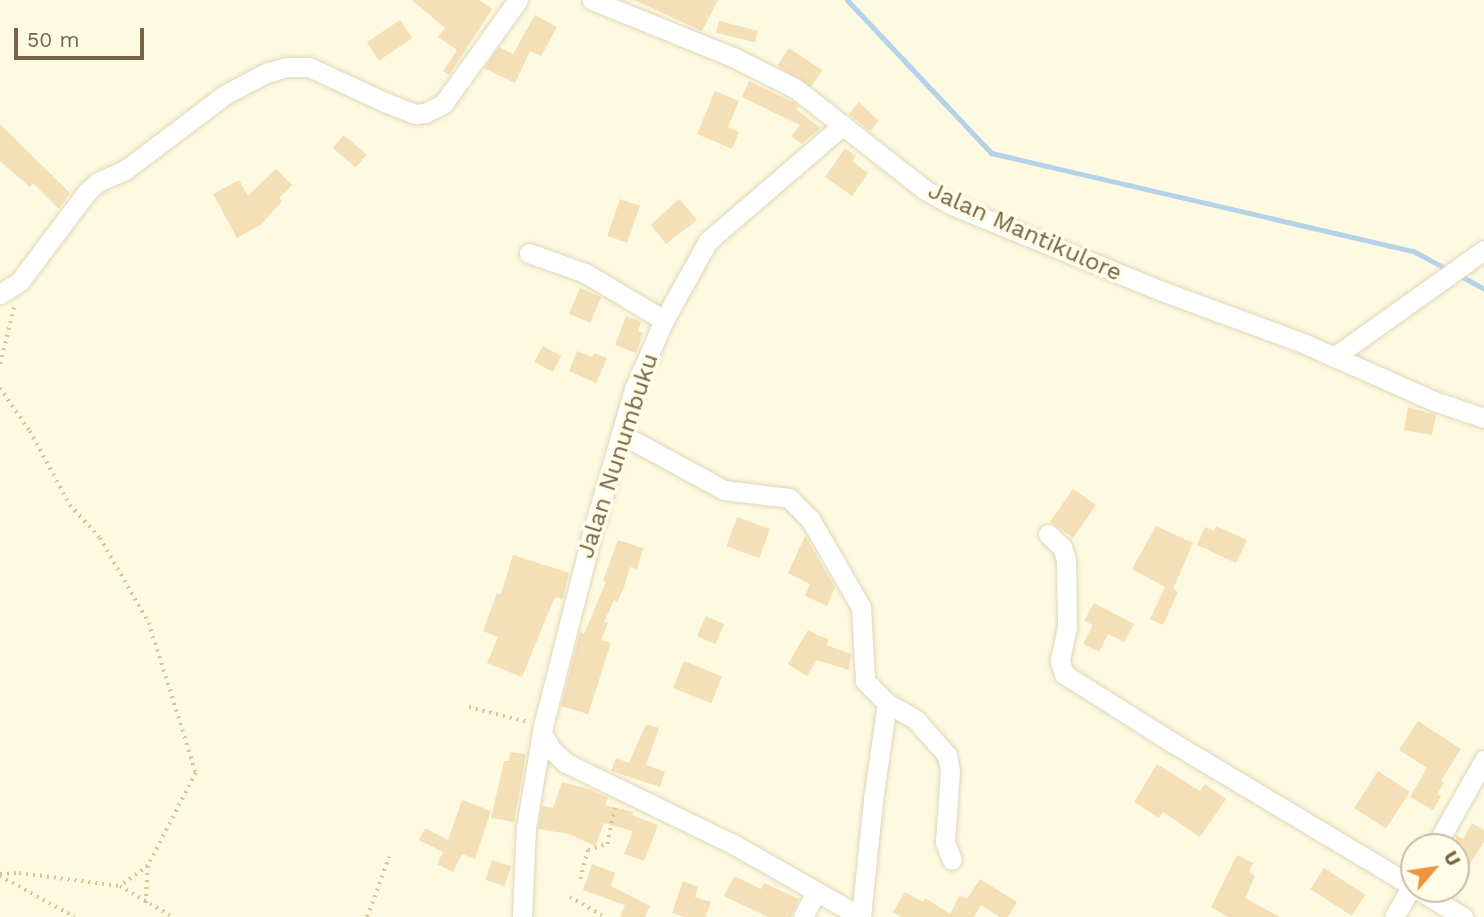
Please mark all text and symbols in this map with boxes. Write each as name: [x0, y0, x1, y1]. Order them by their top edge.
scale bar: [18, 14, 147, 58]
text: 50 m: [27, 27, 79, 52]
street label: Jalan Mantikulore: [924, 176, 1126, 288]
street label: Jalan Nunumbuku: [571, 350, 665, 562]
north arrow: [1400, 833, 1470, 903]
text: U: [1439, 847, 1465, 870]

